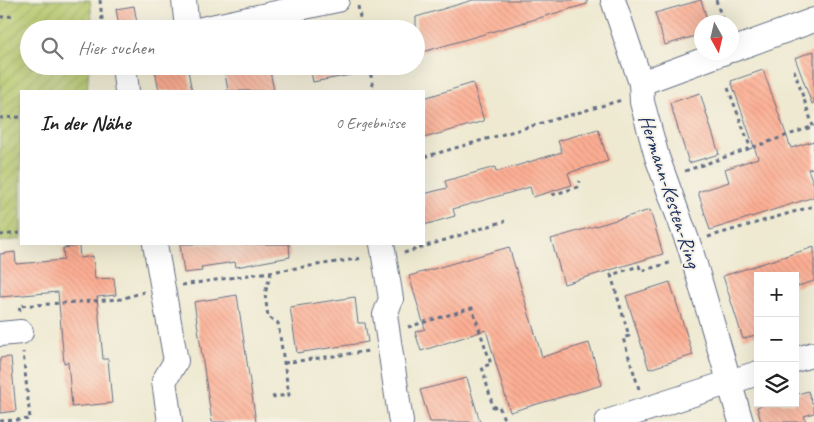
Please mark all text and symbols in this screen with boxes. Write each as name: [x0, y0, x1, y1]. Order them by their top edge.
north arrow: [694, 15, 739, 60]
search box: [20, 20, 425, 75]
icon: search: [38, 34, 66, 62]
text: Hier suchen: [78, 36, 154, 60]
text: In der Nähe: [40, 110, 130, 136]
street label: Hermann-Kesten-Ring: [633, 111, 707, 272]
text: 0 Ergebnisse: [336, 113, 405, 133]
map controls: [754, 272, 799, 407]
button: +: [754, 272, 799, 317]
button: −: [754, 317, 799, 362]
button: layers: [754, 362, 799, 407]

